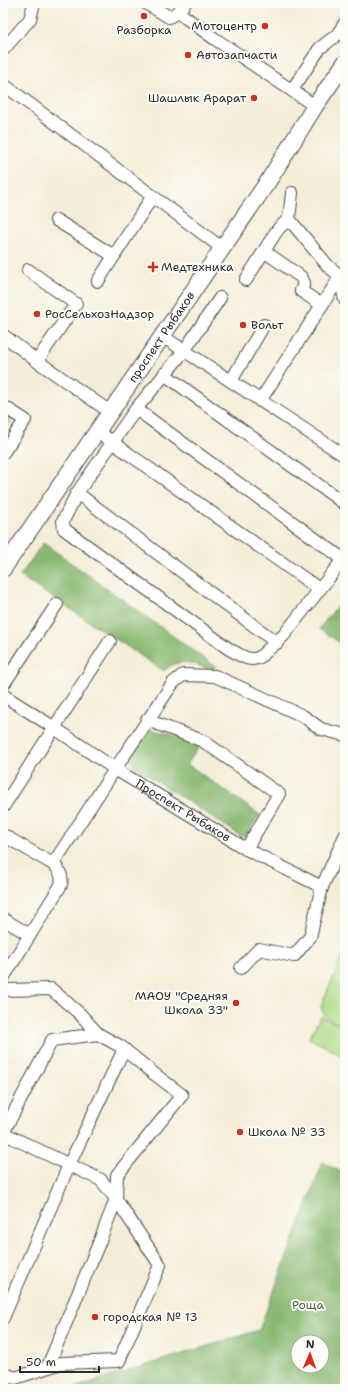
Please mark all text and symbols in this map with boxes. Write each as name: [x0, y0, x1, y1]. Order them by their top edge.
marker: Разборка: [139, 11, 149, 21]
place label: Мотоцентр: [191, 18, 257, 34]
marker: Мотоцентр: [260, 21, 270, 31]
place label: Разборка: [117, 22, 172, 38]
place label: Автозапчасти: [196, 47, 278, 63]
marker: Автозапчасти: [183, 50, 193, 60]
place label: Шашлык Арарат: [148, 90, 247, 106]
marker: Шашлык Арарат: [249, 93, 259, 103]
place label: Медтехника: [161, 259, 234, 275]
marker: Медтехника: [148, 262, 158, 272]
street label: проспект Рыбаков: [125, 288, 198, 386]
place label: РосСельхозНадзор: [45, 306, 154, 322]
marker: РосСельхозНадзор: [32, 309, 42, 319]
place label: Вольт: [251, 317, 284, 333]
marker: Вольт: [238, 320, 248, 330]
street label: Проспект Рыбаков: [133, 776, 233, 846]
place label: МАОУ "Средняя Школа 33": [135, 988, 228, 1018]
marker: МАОУ "Средняя Школа 33": [231, 998, 241, 1008]
place label: Школа № 33: [248, 1124, 326, 1140]
marker: Школа № 33: [235, 1127, 245, 1137]
park label: Роща: [292, 1297, 325, 1313]
place label: городская № 13: [103, 1309, 198, 1325]
marker: городская № 13: [90, 1312, 100, 1322]
north arrow: [290, 1334, 330, 1374]
text: N: [306, 1337, 315, 1352]
scale bar: [20, 1348, 99, 1374]
text: 50 m: [26, 1354, 56, 1370]

